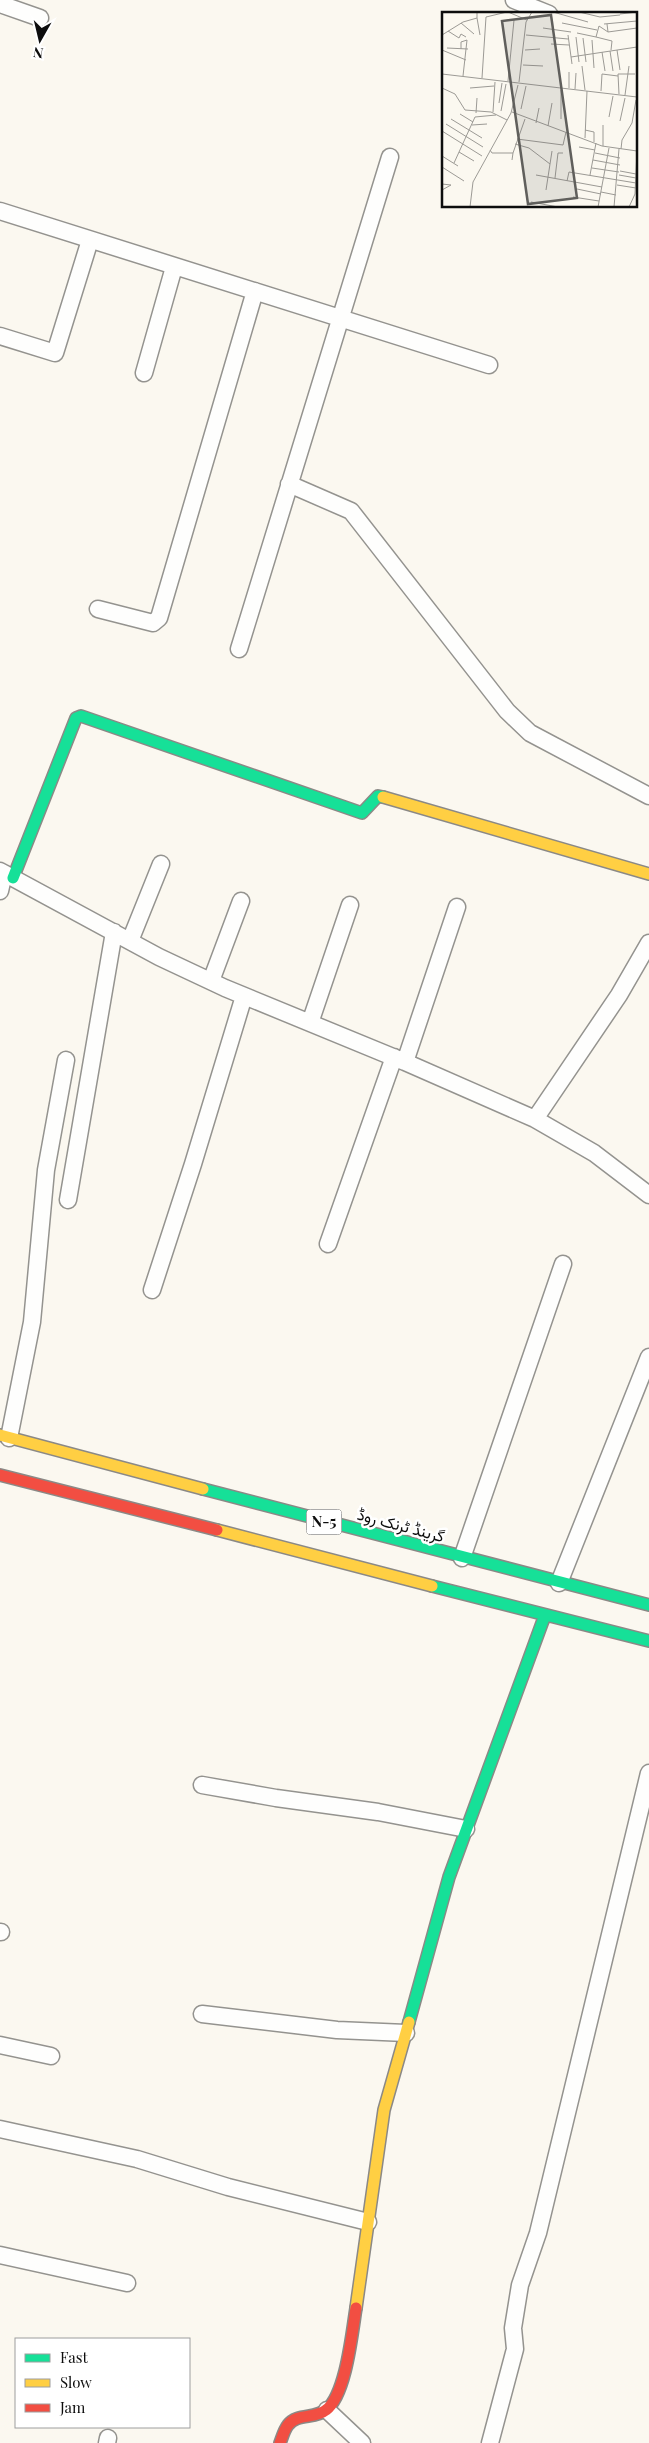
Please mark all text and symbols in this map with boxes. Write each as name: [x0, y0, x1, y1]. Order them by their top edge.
inset map: [442, 12, 636, 208]
north arrow: [15, 15, 65, 65]
text: N: [32, 43, 44, 63]
street label: گرینڈ ٹرنک روڈ: [355, 1503, 447, 1547]
road number: N-5: [306, 1510, 342, 1534]
legend: [15, 2338, 190, 2428]
text: Fast: [60, 2347, 89, 2367]
text: Slow: [60, 2372, 92, 2392]
text: Jam: [59, 2397, 86, 2417]

